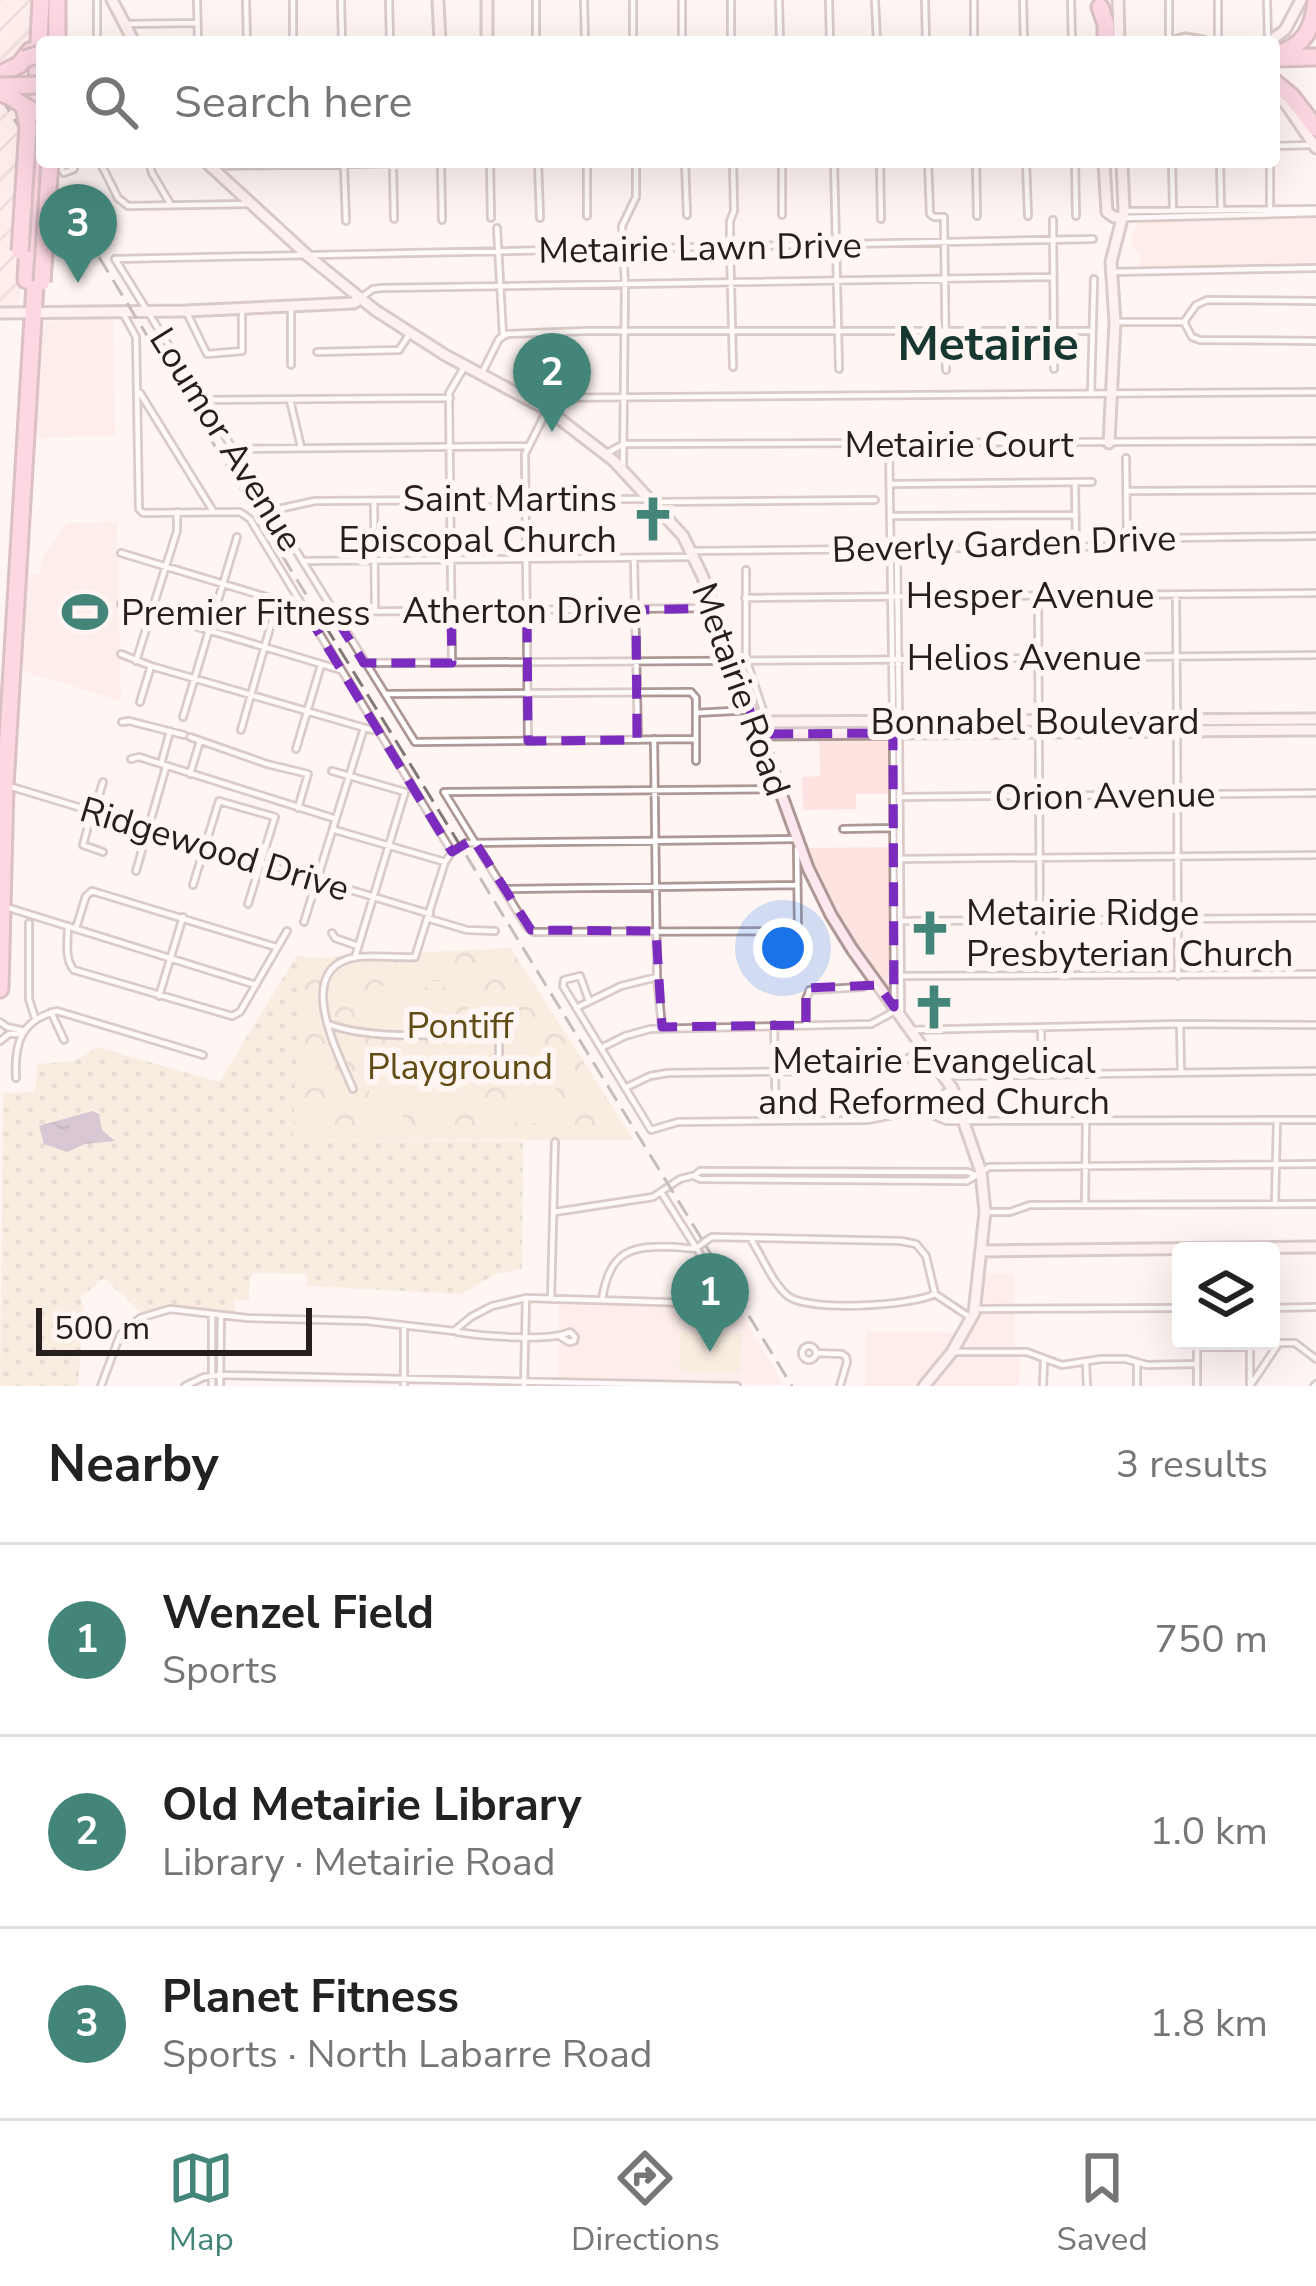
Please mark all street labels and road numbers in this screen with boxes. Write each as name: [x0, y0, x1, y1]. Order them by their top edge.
street label: Metairie Lawn Drive: [538, 221, 862, 276]
street label: Loumor Avenue: [137, 319, 314, 561]
street label: Metairie Court: [844, 421, 1074, 470]
street label: Beverly Garden Drive: [831, 514, 1177, 575]
street label: Hesper Avenue: [906, 572, 1154, 621]
street label: Metairie Road: [679, 576, 802, 803]
street label: Atherton Drive: [402, 587, 642, 636]
street label: Helios Avenue: [907, 634, 1141, 683]
street label: Bonnabel Boulevard: [870, 698, 1200, 747]
street label: Orion Avenue: [994, 770, 1216, 823]
street label: Ridgewood Drive: [74, 785, 355, 914]

